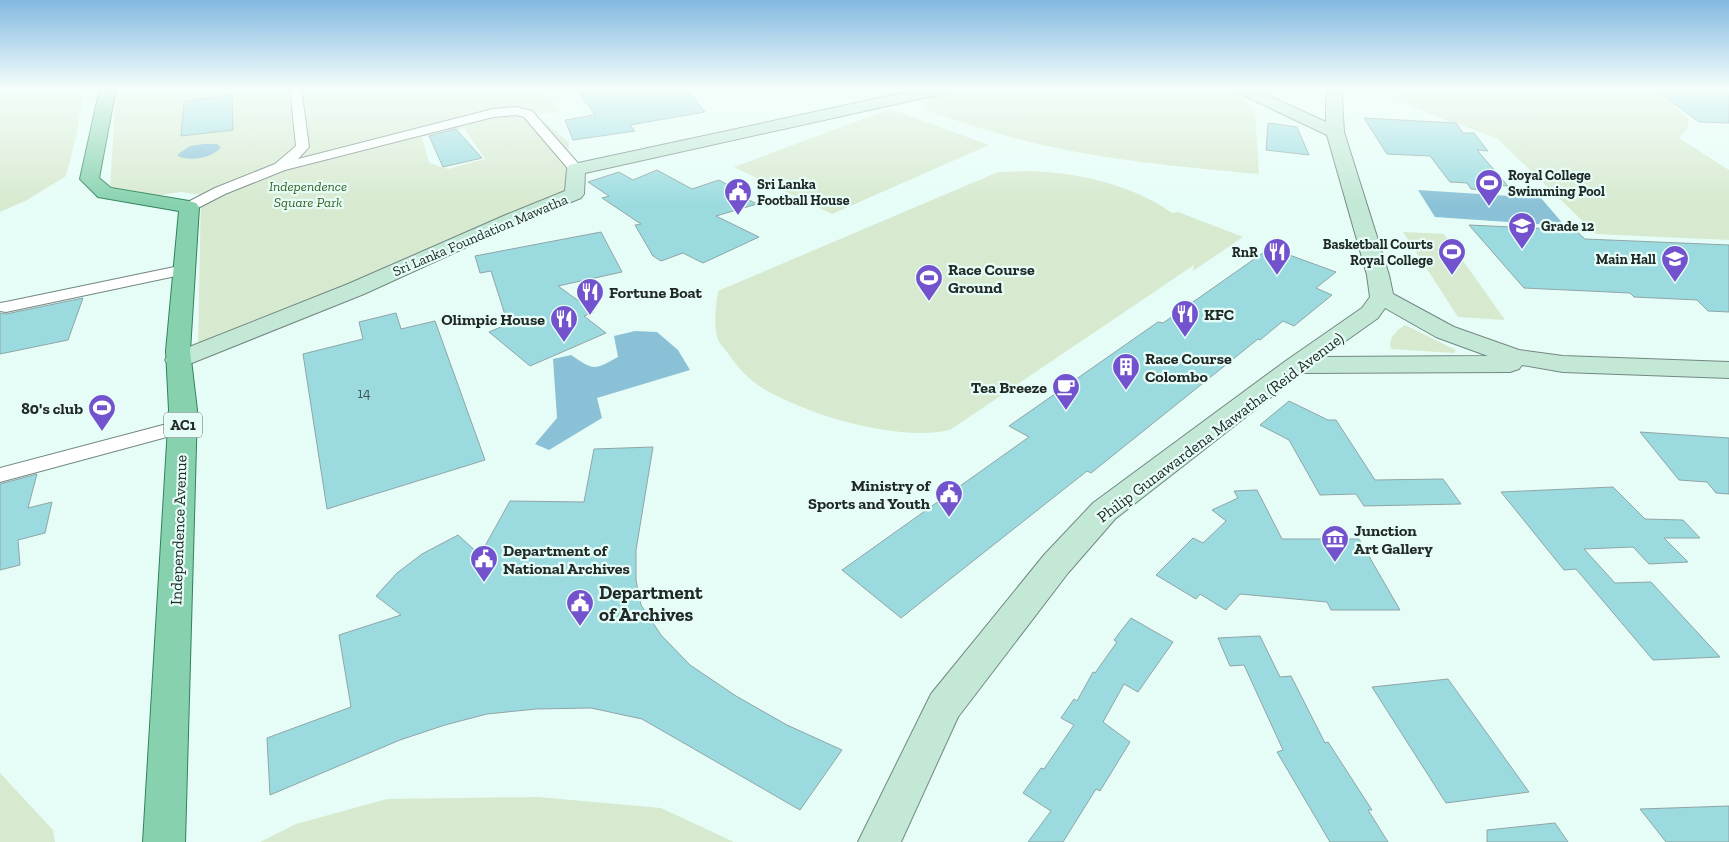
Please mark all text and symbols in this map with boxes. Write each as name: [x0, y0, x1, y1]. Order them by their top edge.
place label: Royal College Swimming Pool: [1508, 167, 1605, 200]
sports icon: Royal College Swimming Pool: [1474, 168, 1504, 207]
place label: Sri Lanka Football House: [757, 176, 850, 209]
public building icon: Sri Lanka Football House: [723, 177, 753, 216]
park label: Independence Square Park: [269, 178, 347, 211]
street label: Sri Lanka Foundation Mawatha: [390, 191, 571, 280]
school or university icon: Grade 12: [1507, 211, 1537, 250]
place label: Grade 12: [1541, 218, 1595, 235]
place label: Basketball Courts Royal College: [1323, 236, 1434, 269]
restaurant icon: RnR: [1262, 237, 1292, 276]
sports icon: Basketball Courts Royal College: [1437, 237, 1467, 276]
place label: RnR: [1232, 244, 1258, 261]
school or university icon: Main Hall: [1660, 244, 1690, 283]
place label: Main Hall: [1596, 251, 1656, 268]
place label: Race Course Ground: [948, 260, 1035, 297]
sports icon: Race Course Ground: [914, 263, 944, 302]
restaurant icon: Fortune Boat: [575, 277, 605, 316]
place label: Fortune Boat: [609, 283, 703, 302]
restaurant icon: KFC: [1170, 299, 1200, 338]
restaurant icon: Olimpic House: [549, 304, 579, 343]
place label: KFC: [1204, 305, 1234, 324]
place label: Olimpic House: [441, 310, 545, 329]
street label: Philip Gunawardena Mawatha (Reid Avenue): [1093, 328, 1347, 526]
place label: Race Course Colombo: [1145, 349, 1232, 386]
building icon: Race Course Colombo: [1111, 352, 1141, 391]
cafe icon: Tea Breeze: [1051, 372, 1081, 411]
place label: Tea Breeze: [971, 378, 1047, 397]
house number: 14: [358, 385, 371, 402]
sports icon: 80's club: [87, 393, 117, 432]
place label: 80's club: [21, 399, 83, 418]
road number: AC1: [164, 412, 202, 438]
street label: Independence Avenue: [166, 455, 191, 605]
place label: Ministry of Sports and Youth: [808, 476, 932, 513]
public building icon: Ministry of Sports and Youth: [934, 479, 964, 518]
place label: Junction Art Gallery: [1354, 521, 1433, 558]
museum icon: Junction Art Gallery: [1320, 524, 1350, 563]
place label: Department of National Archives: [503, 541, 630, 578]
public building icon: Department of National Archives: [469, 544, 499, 583]
place label: Department of Archives: [599, 581, 703, 626]
public building icon: Department of Archives: [565, 588, 595, 627]

